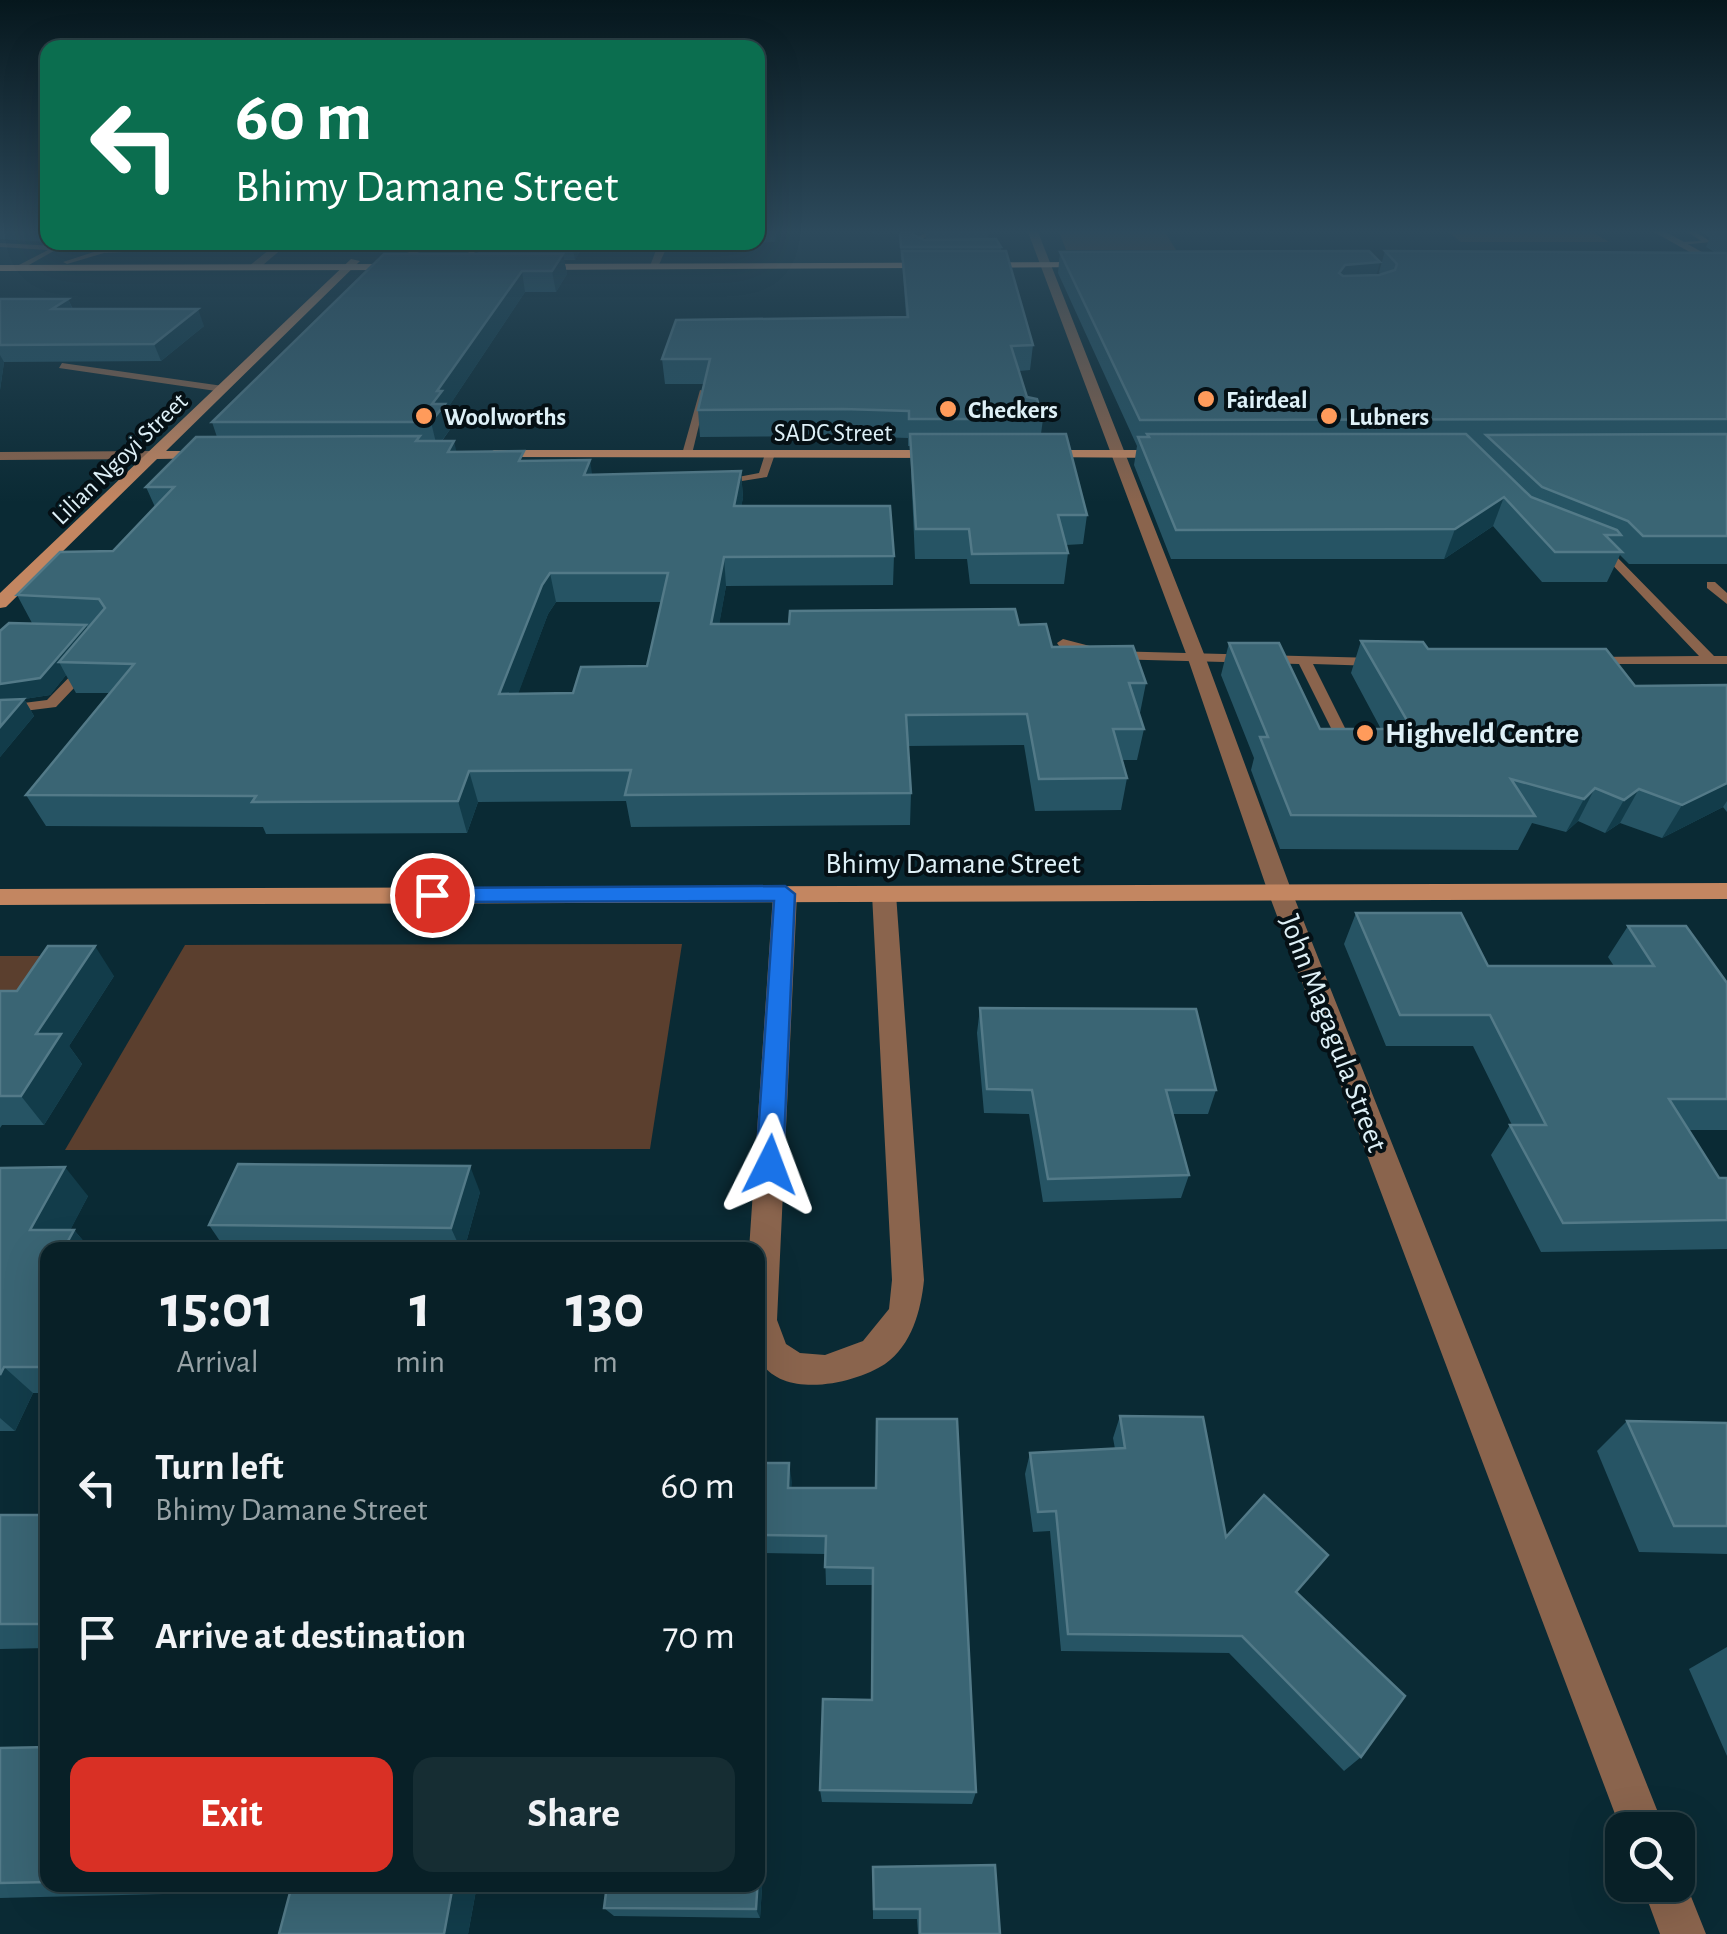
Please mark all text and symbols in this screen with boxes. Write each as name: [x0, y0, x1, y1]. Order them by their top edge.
icon: left: [70, 80, 200, 210]
text: 60 m: [235, 83, 372, 153]
text: Bhimy Damane Street: [235, 165, 618, 210]
marker: Fairdeal: [1195, 388, 1217, 410]
place label: Fairdeal: [1226, 388, 1308, 413]
street label: Lilian Ngoyi Street: [48, 389, 192, 530]
marker: Checkers: [937, 398, 959, 420]
place label: Checkers: [968, 398, 1058, 423]
marker: Woolworths: [413, 405, 435, 427]
place label: Woolworths: [444, 405, 566, 430]
marker: Lubners: [1318, 405, 1340, 427]
place label: Lubners: [1349, 405, 1429, 430]
street label: SADC Street: [774, 421, 892, 446]
place label: Highveld Centre: [1385, 719, 1579, 749]
marker: Highveld Centre: [1354, 722, 1376, 744]
street label: Bhimy Damane Street: [825, 849, 1081, 879]
pin: [390, 853, 475, 938]
icon: arrive: [405, 868, 460, 923]
street label: John Magagula Street: [1274, 911, 1392, 1156]
position arrow: [718, 1113, 822, 1217]
text: 15:01: [161, 1278, 275, 1338]
text: 1: [409, 1278, 431, 1338]
text: 130: [566, 1278, 644, 1338]
text: Arrival: [176, 1346, 259, 1378]
text: min: [395, 1346, 445, 1378]
text: m: [592, 1346, 618, 1378]
text: Turn left: [155, 1449, 283, 1487]
icon: left: [70, 1460, 125, 1515]
text: 60 m: [660, 1468, 735, 1506]
text: Bhimy Damane Street: [155, 1494, 428, 1526]
icon: arrive: [70, 1610, 125, 1665]
text: Arrive at destination: [155, 1618, 466, 1656]
text: 70 m: [662, 1618, 735, 1656]
button: Exit: [70, 1757, 393, 1872]
button: Share: [413, 1757, 735, 1872]
map controls: [1605, 1812, 1695, 1902]
button: search: [1605, 1812, 1695, 1902]

